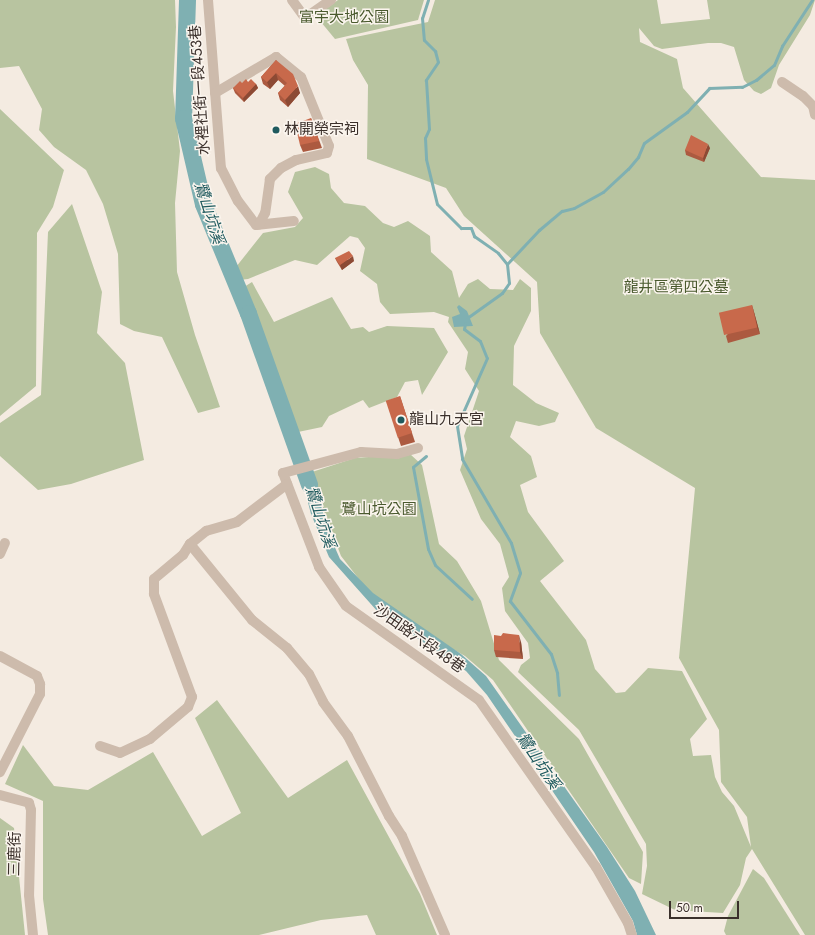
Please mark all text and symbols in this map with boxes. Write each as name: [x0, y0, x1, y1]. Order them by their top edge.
park label: 富宇大地公園: [299, 9, 389, 27]
street label: 水裡社街一段453巷: [186, 24, 214, 156]
place label: 林開榮宗祠: [284, 121, 359, 139]
marker: 林開榮宗祠: [271, 125, 281, 135]
water label: 鷺山坑溪: [190, 180, 228, 246]
park label: 龍井區第四公墓: [624, 279, 728, 297]
place label: 龍山九天宮: [409, 411, 484, 429]
marker: 龍山九天宮: [396, 415, 406, 425]
water label: 鷺山坑溪: [301, 484, 339, 550]
park label: 鷺山坑公園: [342, 501, 416, 519]
street label: 沙田路六段48巷: [370, 601, 468, 677]
water label: 鷺山坑溪: [512, 729, 564, 793]
street label: 三鹿街: [6, 831, 24, 877]
scale bar: [671, 893, 741, 919]
text: 50 m: [676, 899, 703, 917]

